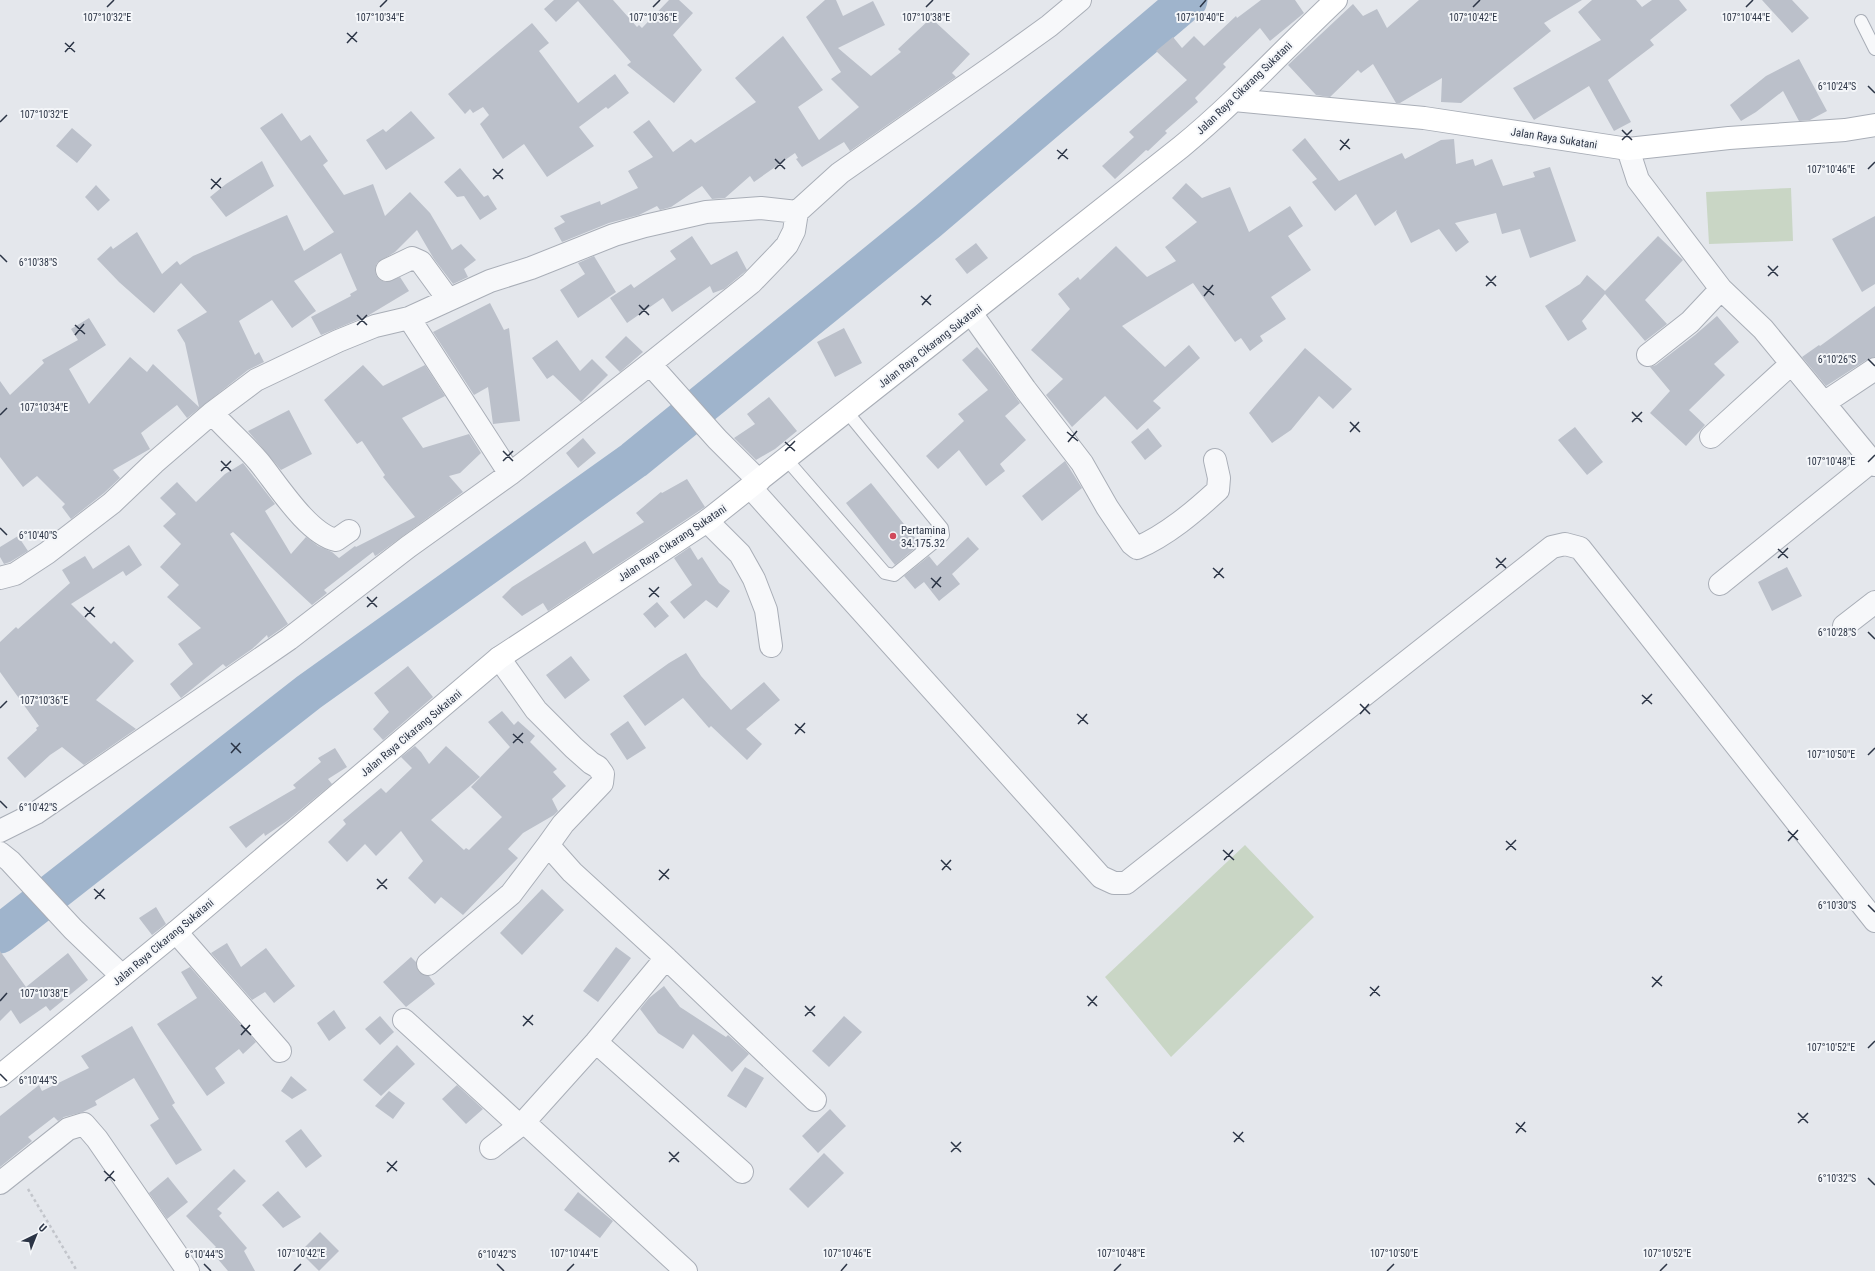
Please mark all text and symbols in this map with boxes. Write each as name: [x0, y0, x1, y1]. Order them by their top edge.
text: 107°10'32"E: [83, 12, 131, 23]
text: 107°10'34"E: [356, 12, 404, 23]
text: 107°10'36"E: [629, 12, 677, 23]
text: 107°10'38"E: [902, 12, 950, 23]
text: 107°10'40"E: [1176, 12, 1224, 23]
text: 107°10'42"E: [1449, 12, 1497, 23]
text: 107°10'44"E: [1722, 12, 1770, 23]
street label: Jalan Raya Cikarang Sukatani: [1194, 39, 1295, 137]
text: 6°10'24"S: [1818, 81, 1856, 92]
text: 107°10'32"E: [20, 109, 68, 120]
street label: Jalan Raya Sukatani: [1510, 125, 1598, 152]
text: 107°10'46"E: [1807, 164, 1855, 175]
text: 6°10'38"S: [19, 257, 57, 268]
street label: Jalan Raya Cikarang Sukatani: [876, 302, 985, 391]
text: 6°10'26"S: [1818, 354, 1856, 365]
text: 107°10'34"E: [20, 402, 68, 413]
text: 107°10'48"E: [1807, 456, 1855, 467]
street label: Jalan Raya Cikarang Sukatani: [616, 502, 729, 585]
place label: Pertamina 34.175.32: [901, 524, 946, 550]
text: 6°10'40"S: [19, 530, 57, 541]
marker: Pertamina 34.175.32: [888, 531, 898, 541]
text: 6°10'28"S: [1818, 627, 1856, 638]
street label: Jalan Raya Cikarang Sukatani: [358, 687, 464, 779]
text: 107°10'36"E: [20, 695, 68, 706]
text: 107°10'50"E: [1807, 749, 1855, 760]
text: 6°10'42"S: [19, 802, 57, 813]
street label: Jalan Raya Cikarang Sukatani: [110, 896, 216, 988]
text: 6°10'30"S: [1818, 900, 1856, 911]
text: 107°10'38"E: [20, 988, 68, 999]
text: 107°10'52"E: [1807, 1042, 1855, 1053]
text: 6°10'44"S: [19, 1075, 57, 1086]
text: 6°10'32"S: [1818, 1173, 1856, 1184]
north arrow: [16, 1215, 56, 1255]
text: U: [36, 1221, 49, 1235]
text: 107°10'42"E: [277, 1248, 325, 1259]
text: 107°10'44"E: [550, 1248, 598, 1259]
text: 107°10'46"E: [823, 1248, 871, 1259]
text: 107°10'48"E: [1097, 1248, 1145, 1259]
text: 107°10'50"E: [1370, 1248, 1418, 1259]
text: 107°10'52"E: [1643, 1248, 1691, 1259]
text: 6°10'44"S: [185, 1249, 223, 1260]
text: 6°10'42"S: [478, 1249, 516, 1260]

